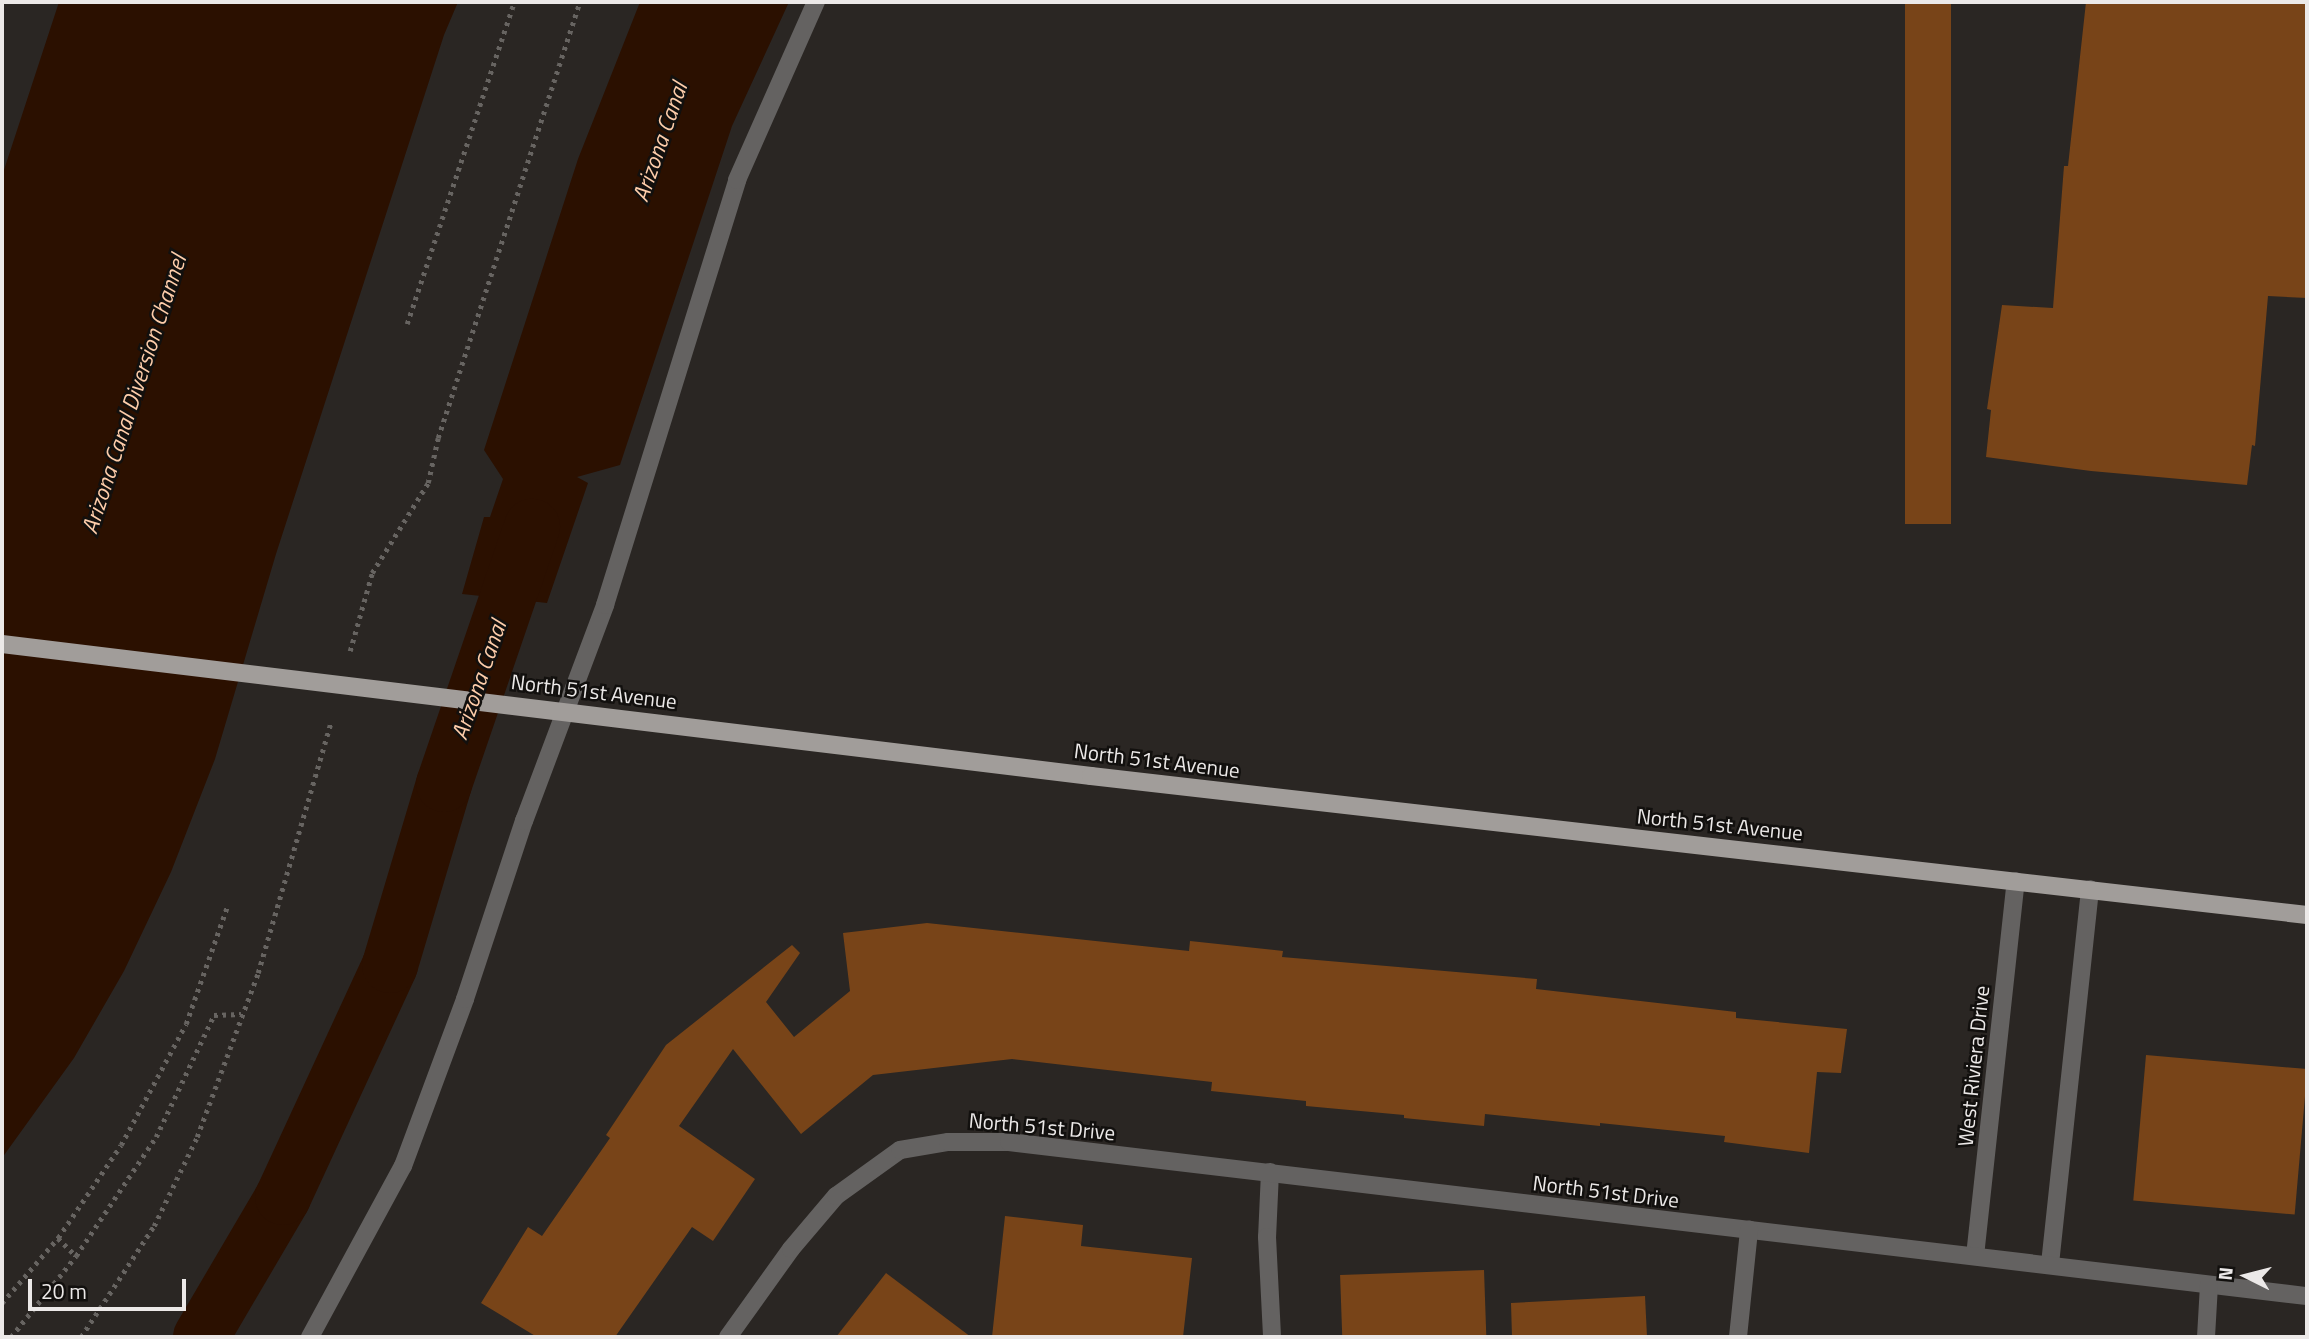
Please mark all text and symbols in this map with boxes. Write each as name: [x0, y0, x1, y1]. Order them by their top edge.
water label: Arizona Canal: [627, 79, 693, 205]
water label: Arizona Canal Diversion Channel: [76, 251, 192, 537]
water label: Arizona Canal: [446, 617, 512, 743]
street label: North 51st Avenue: [510, 668, 678, 714]
street label: North 51st Avenue: [1073, 737, 1241, 783]
street label: North 51st Avenue: [1636, 803, 1804, 845]
street label: West Riviera Drive: [1952, 984, 1994, 1148]
street label: North 51st Drive: [968, 1107, 1116, 1145]
street label: North 51st Drive: [1532, 1170, 1680, 1212]
north arrow: [2211, 1241, 2281, 1311]
scale bar: [32, 1266, 189, 1310]
text: N: [2210, 1266, 2240, 1282]
text: 20 m: [41, 1275, 87, 1307]

